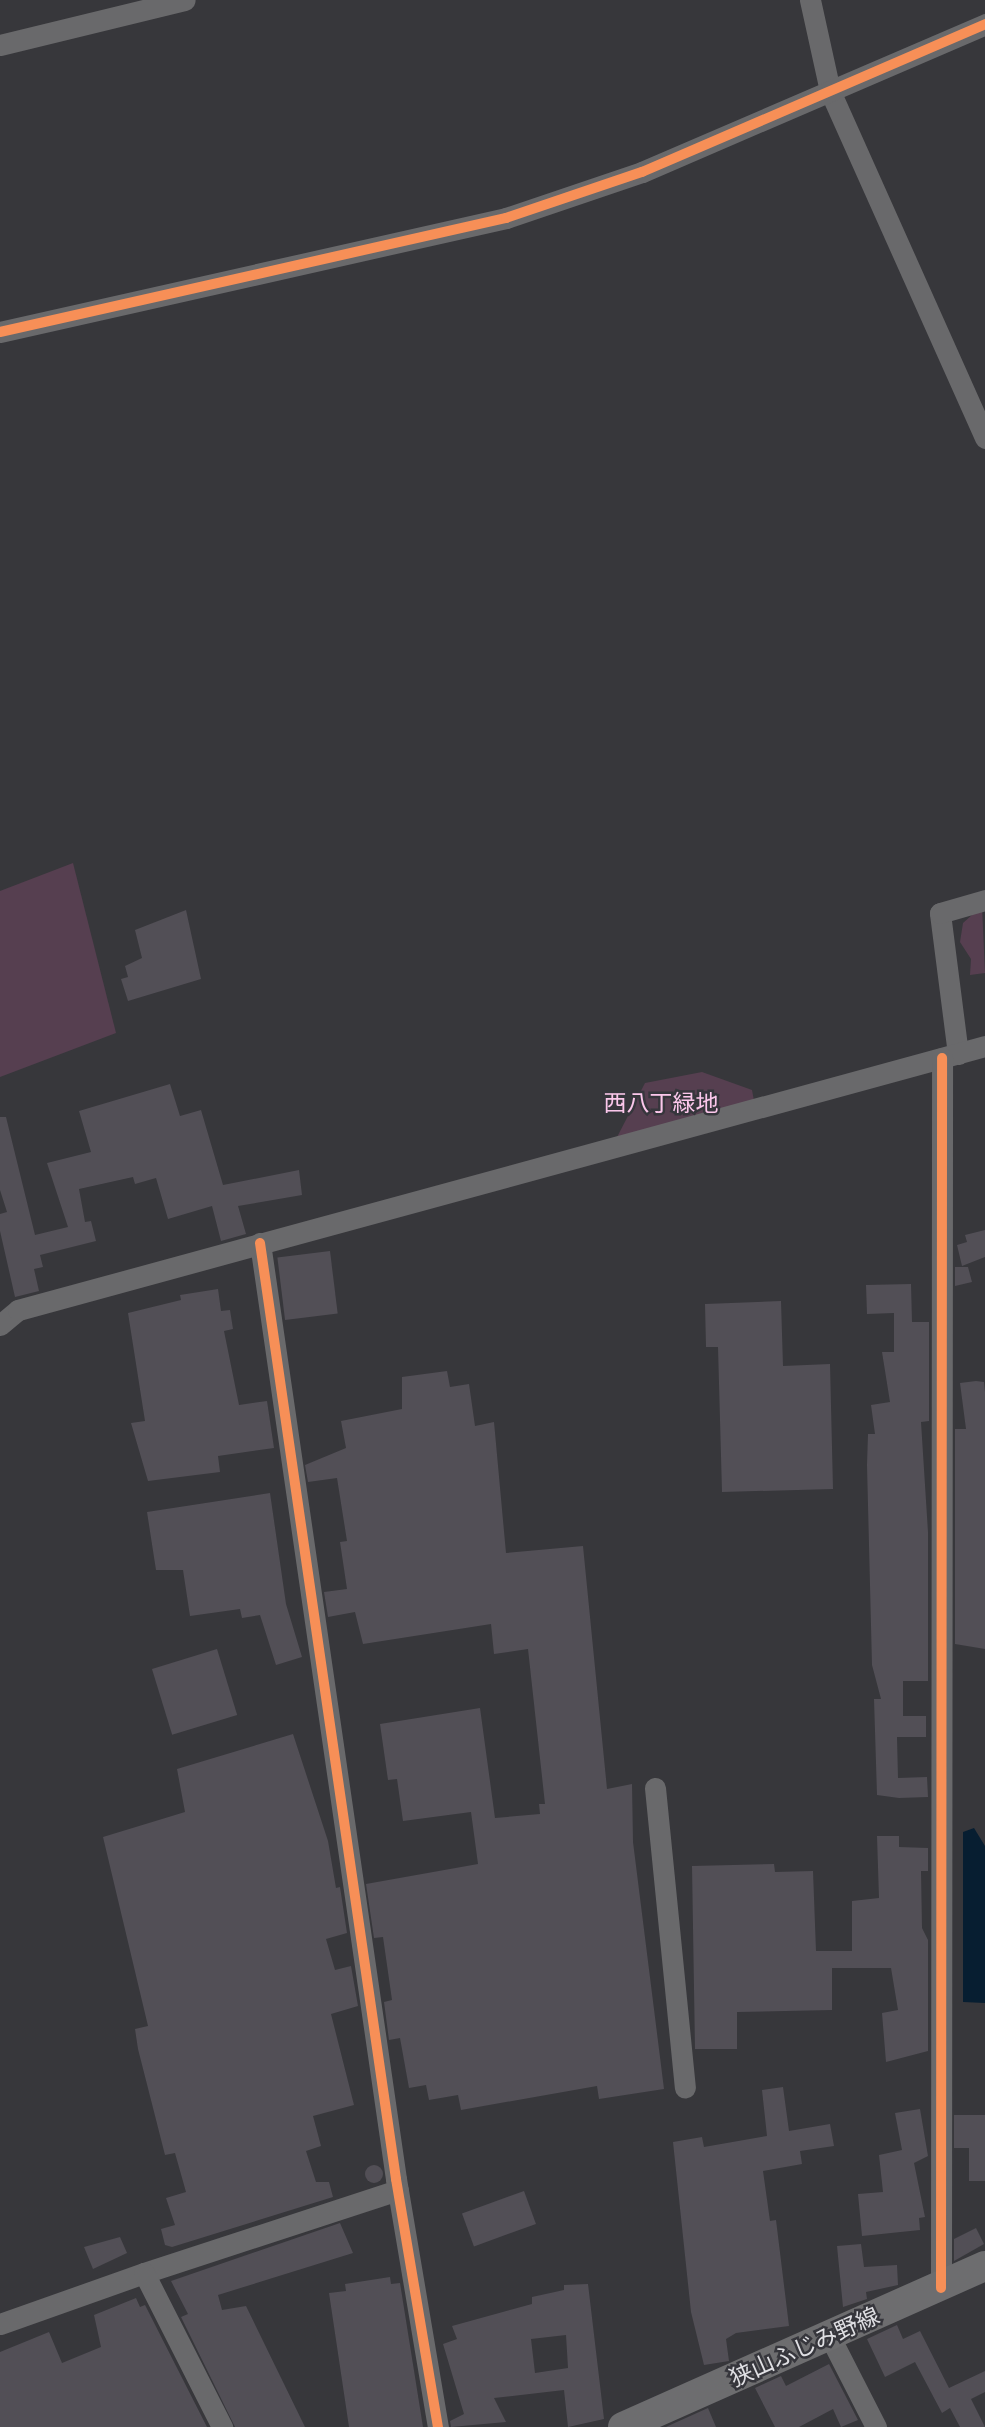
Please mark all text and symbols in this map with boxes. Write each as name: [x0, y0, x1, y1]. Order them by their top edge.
park label: 西八丁緑地: [604, 1090, 718, 1118]
street label: 狭山ふじみ野線: [726, 2303, 884, 2393]

